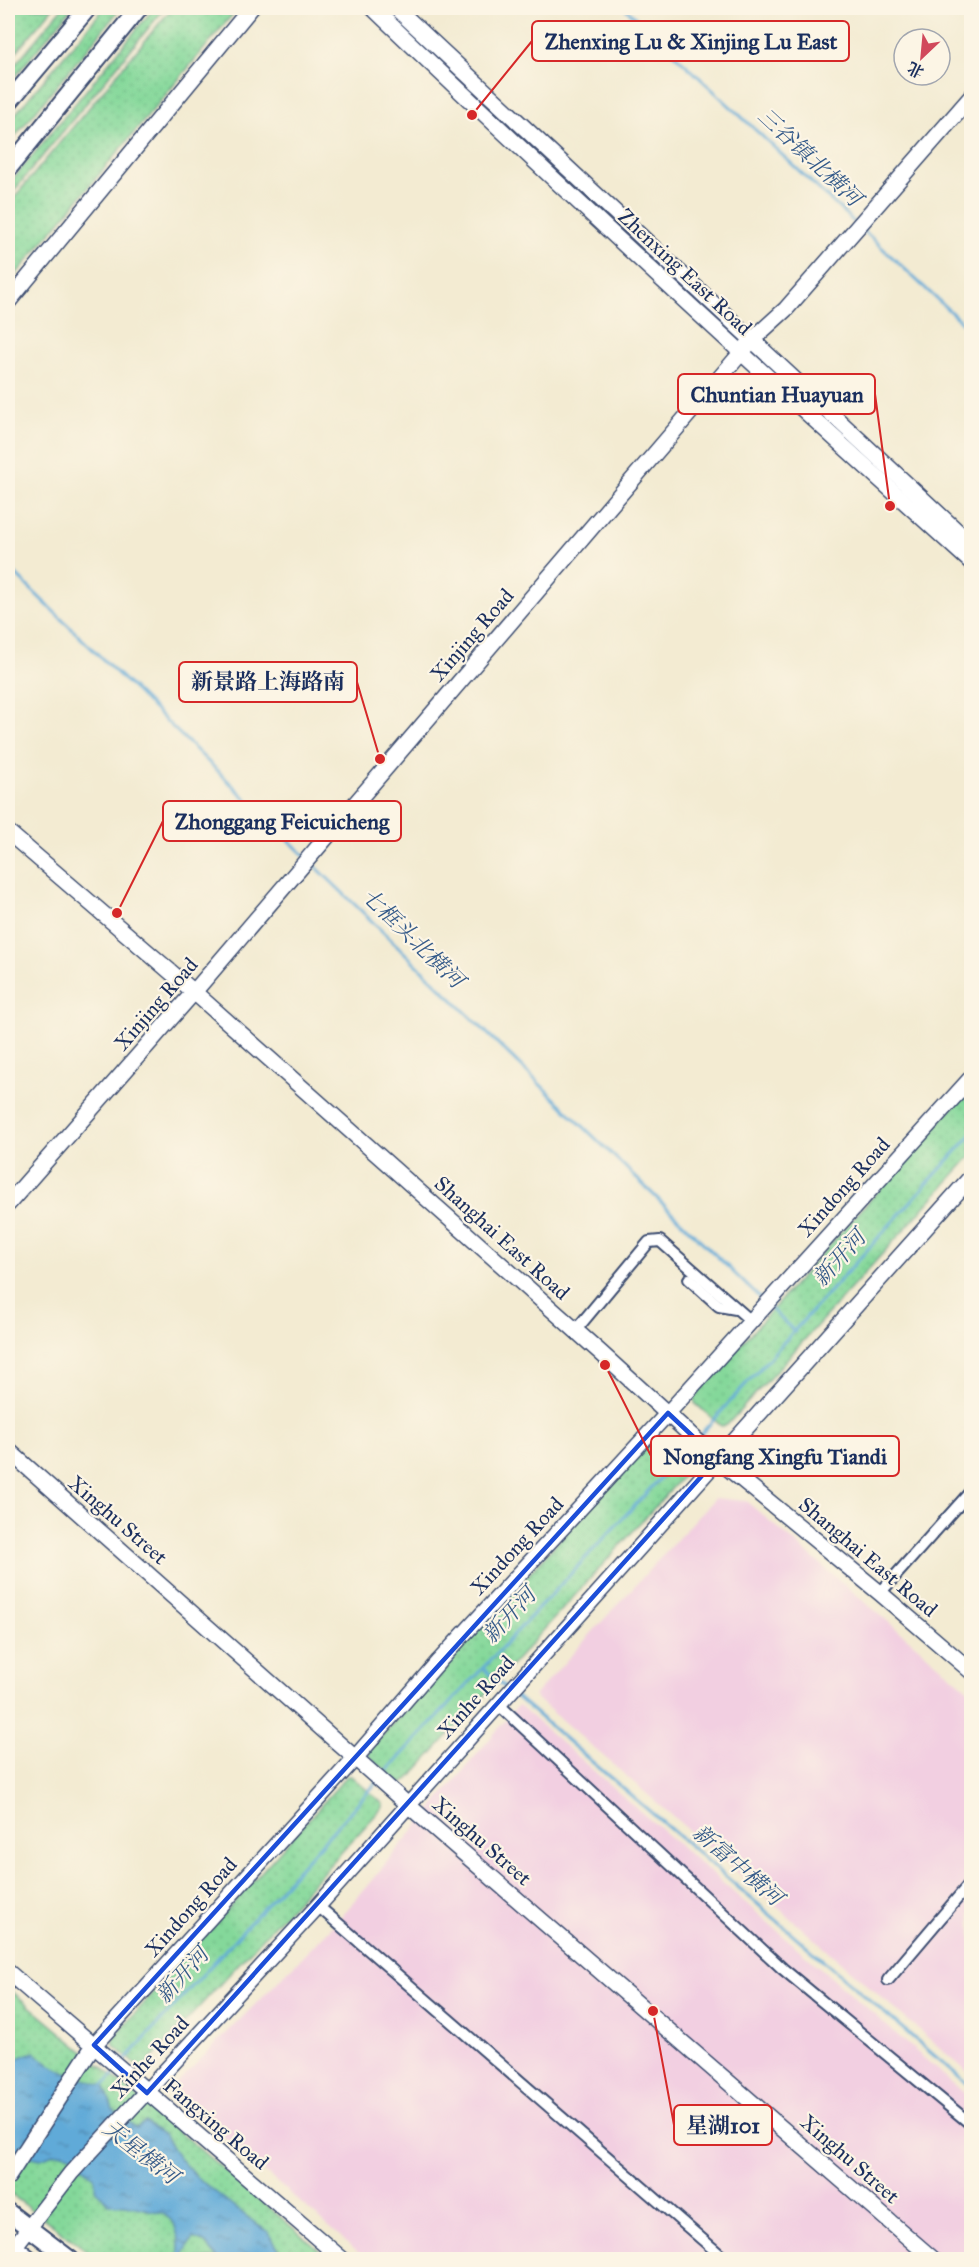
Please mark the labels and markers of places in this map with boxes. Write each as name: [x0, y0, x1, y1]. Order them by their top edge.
callout: Zhenxing Lu & Xinjing Lu East: [532, 21, 849, 61]
callout: Chuntian Huayuan: [678, 374, 875, 414]
callout: 新景路上海路南: [179, 662, 357, 702]
callout: Zhonggang Feicuicheng: [163, 801, 401, 841]
callout: Nongfang Xingfu Tiandi: [651, 1436, 899, 1476]
callout: 星湖101: [674, 2105, 772, 2145]

